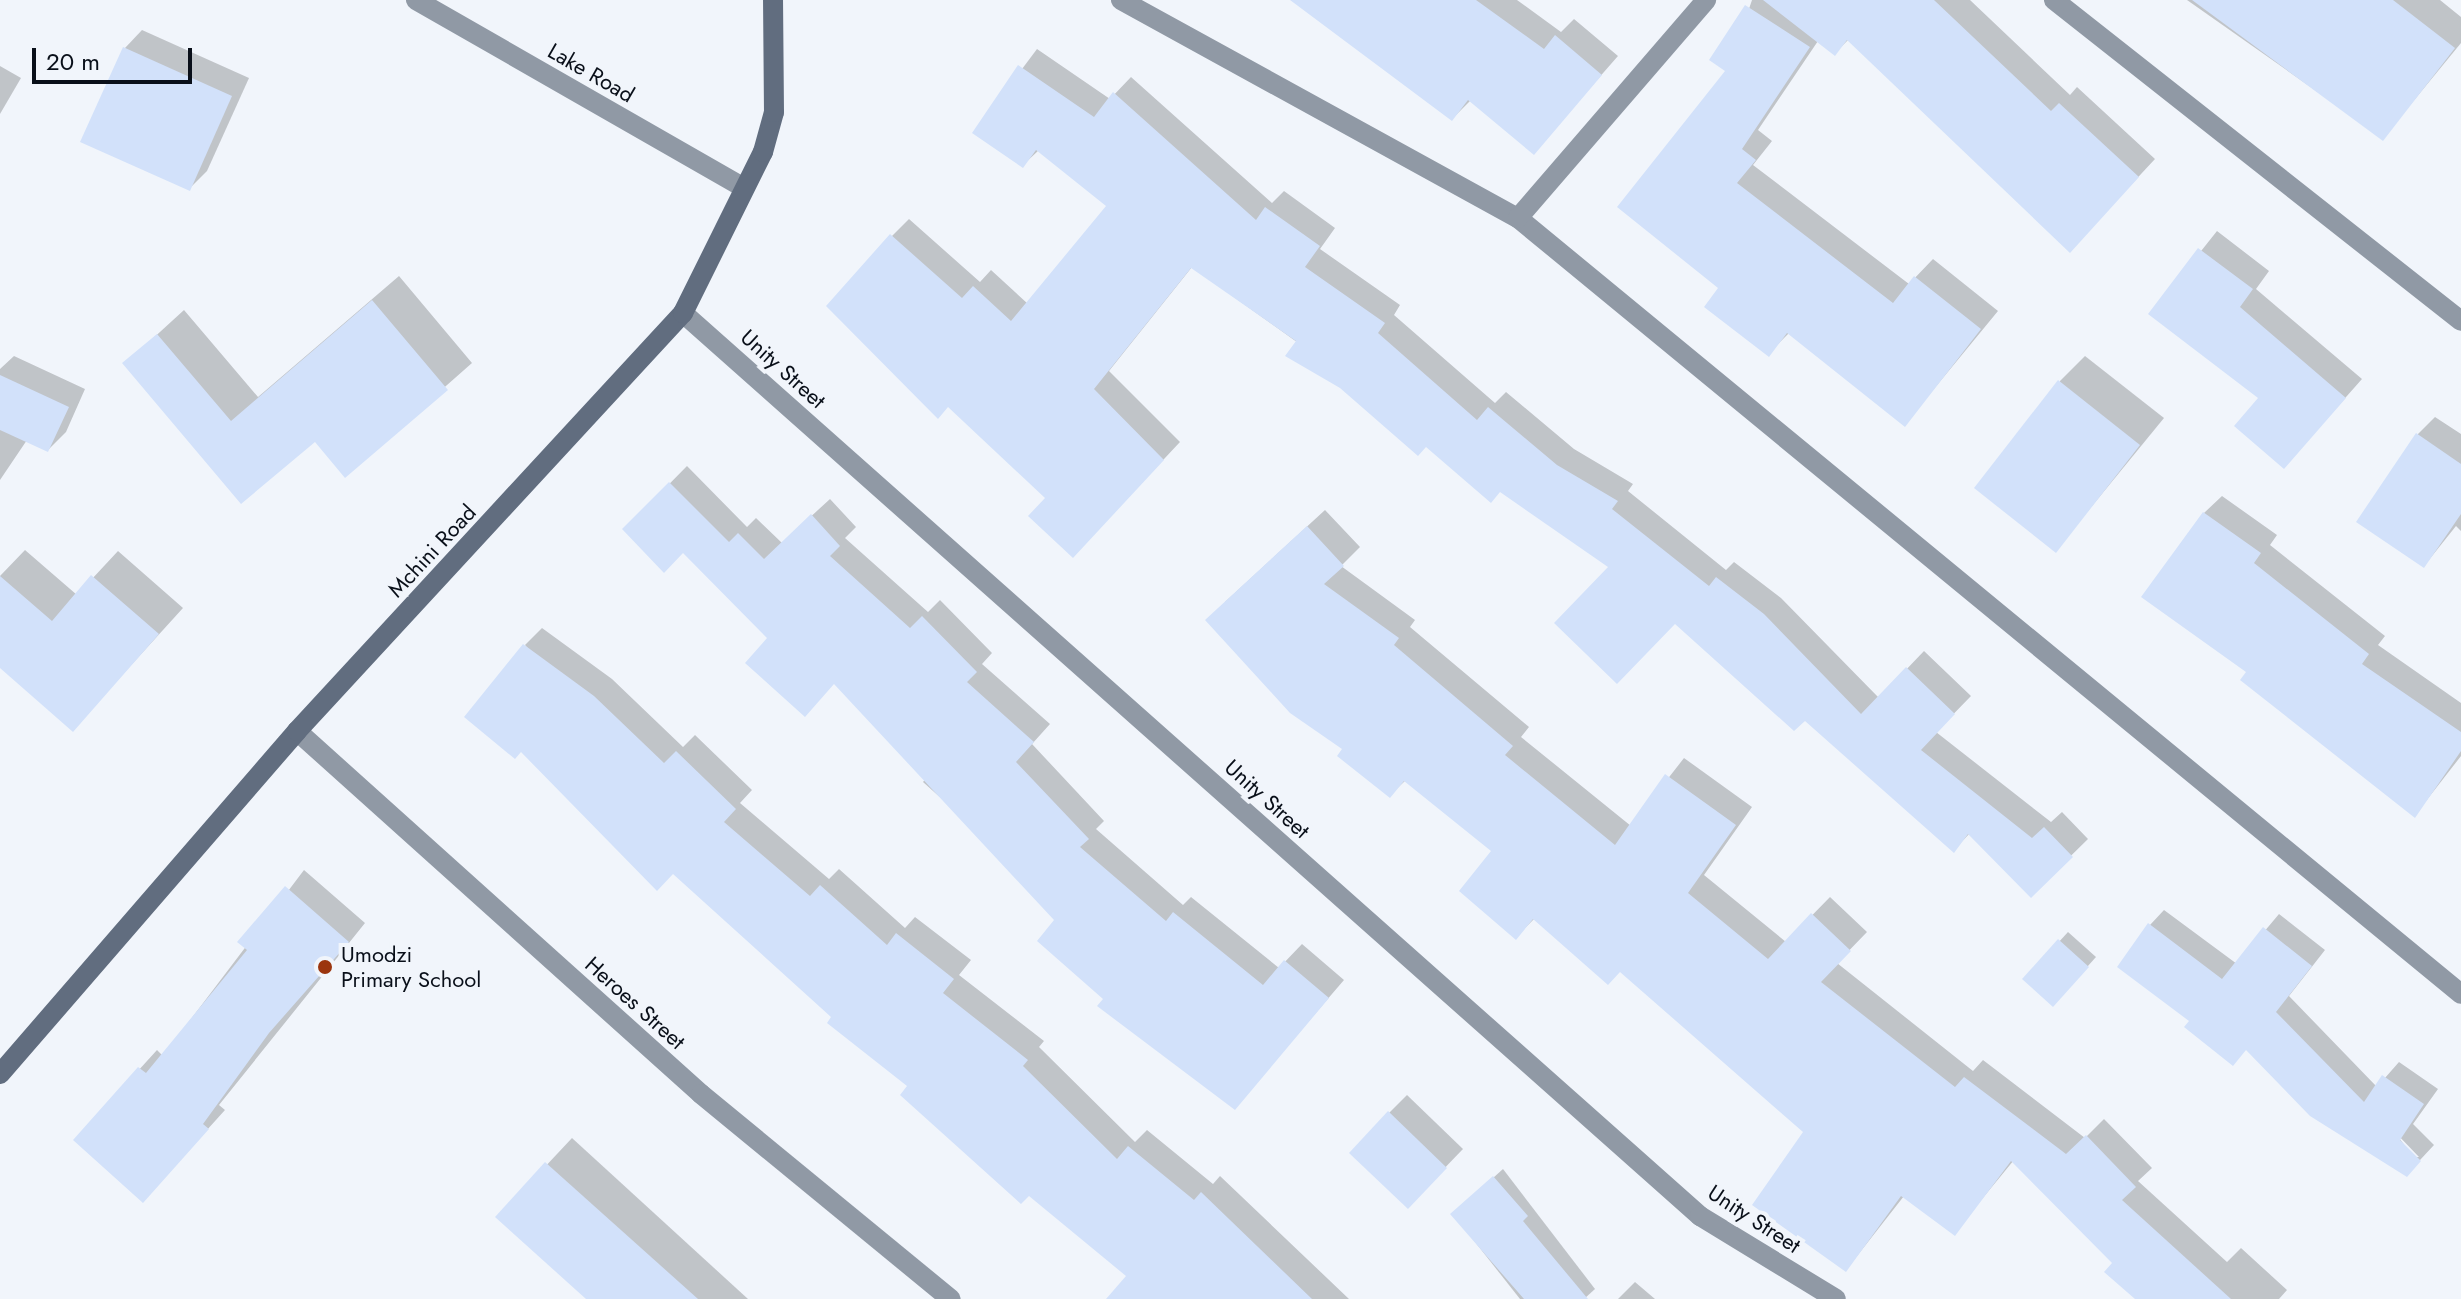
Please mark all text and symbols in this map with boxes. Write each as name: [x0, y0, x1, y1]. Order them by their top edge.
scale bar: [36, 32, 196, 82]
street label: Lake Road: [543, 38, 639, 108]
text: 20 m: [46, 44, 100, 79]
street label: Unity Street: [735, 324, 831, 414]
street label: Mchini Road: [382, 499, 482, 603]
street label: Unity Street: [1219, 754, 1315, 844]
place label: Umodzi Primary School: [341, 941, 481, 992]
street label: Heroes Street: [580, 951, 690, 1055]
marker: Umodzi Primary School: [316, 958, 334, 976]
street label: Unity Street: [1703, 1179, 1805, 1259]

